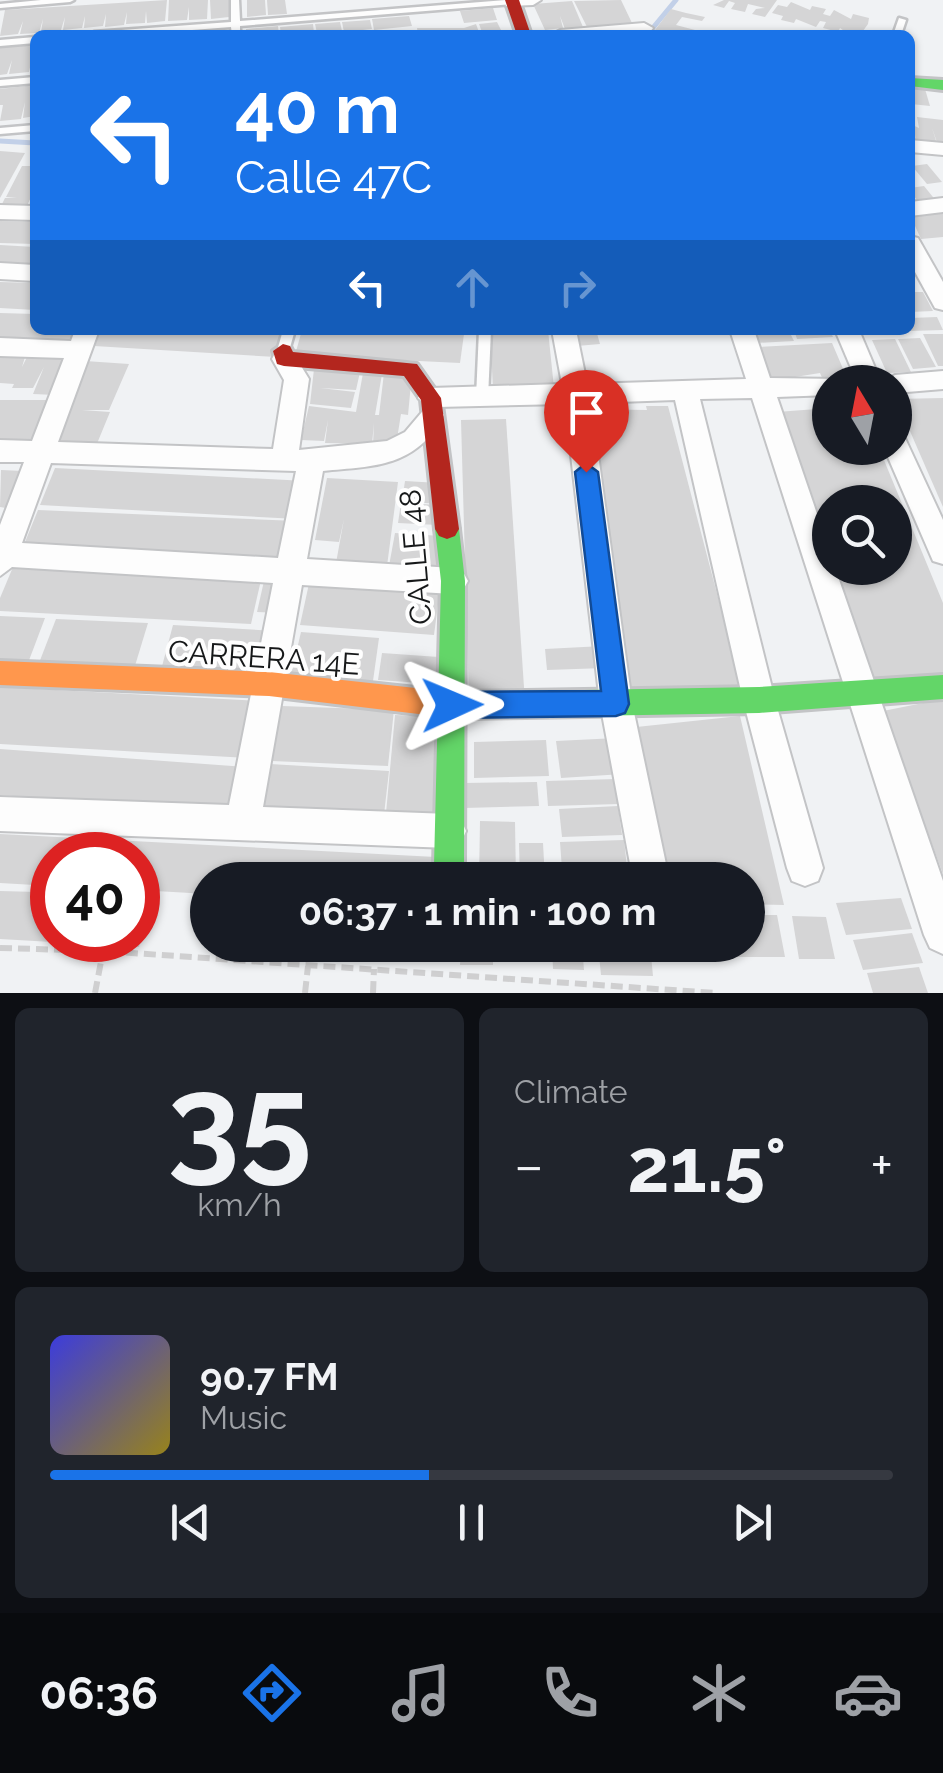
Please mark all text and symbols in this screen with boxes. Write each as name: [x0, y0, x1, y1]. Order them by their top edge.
text: 40 m: [235, 67, 400, 149]
icon: left: [70, 70, 200, 200]
text: Calle 47C: [235, 151, 432, 204]
icon: left: [340, 260, 395, 315]
icon: ahead: [445, 260, 500, 315]
icon: right: [550, 260, 605, 315]
north arrow: [812, 365, 912, 465]
map controls: [812, 365, 912, 585]
pin: [544, 370, 629, 473]
icon: arrive: [559, 385, 614, 440]
button: search: [812, 485, 912, 585]
street label: CALLE 48: [392, 488, 439, 626]
street label: CARRERA 14E: [167, 633, 361, 682]
position arrow: [400, 653, 504, 757]
speed limit sign: 40: [30, 832, 160, 962]
text: 06:37 · 1 min · 100 m: [299, 889, 656, 934]
text: 35: [167, 1045, 312, 1197]
text: Climate: [514, 1073, 628, 1110]
text: 21.5°: [627, 1121, 786, 1210]
text: −: [514, 1133, 544, 1198]
text: +: [870, 1133, 893, 1198]
text: km/h: [197, 1186, 282, 1223]
text: 90.7 FM: [200, 1354, 339, 1399]
text: Music: [200, 1399, 287, 1436]
icon: previous: [163, 1495, 218, 1550]
icon: pause: [444, 1495, 499, 1550]
icon: next: [725, 1495, 780, 1550]
icon: directions: [237, 1658, 307, 1728]
icon: music: [386, 1658, 456, 1728]
icon: phone: [535, 1658, 605, 1728]
icon: climate: [684, 1658, 754, 1728]
icon: car: [833, 1658, 903, 1728]
text: 06:36: [40, 1667, 158, 1720]

